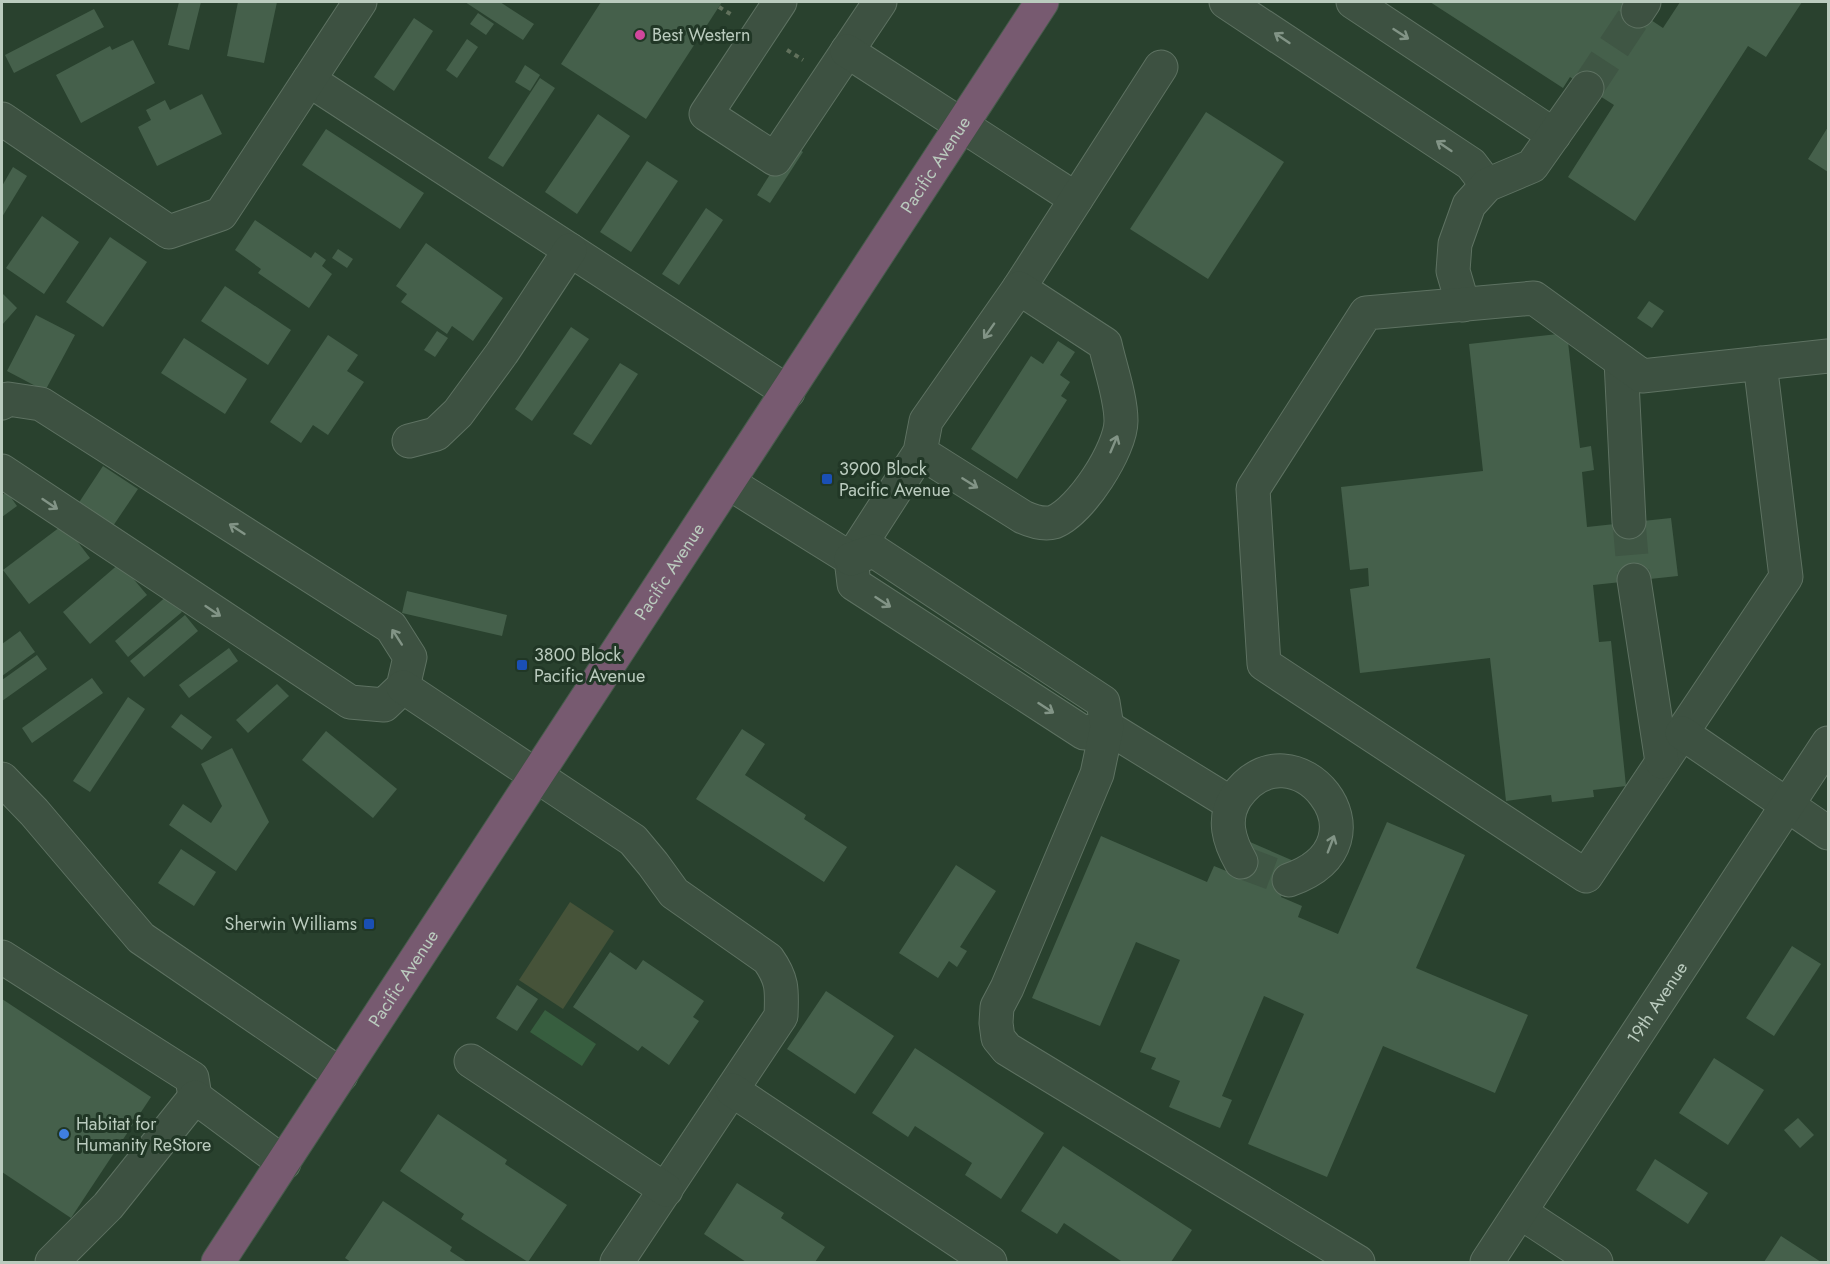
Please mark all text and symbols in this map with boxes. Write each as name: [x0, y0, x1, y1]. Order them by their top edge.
place label: Best Western: [652, 22, 750, 48]
marker: Best Western: [633, 28, 647, 42]
one-way arrow: [1393, 28, 1409, 40]
one-way arrow: [1274, 32, 1290, 44]
street label: Pacific Avenue: [894, 111, 977, 218]
one-way arrow: [1436, 140, 1453, 152]
one-way arrow: [983, 322, 995, 338]
one-way arrow: [1109, 436, 1120, 454]
place label: 3900 Block Pacific Avenue: [839, 456, 950, 503]
marker: 3900 Block Pacific Avenue: [820, 472, 834, 486]
one-way arrow: [961, 478, 978, 490]
one-way arrow: [42, 497, 59, 510]
street label: Pacific Avenue: [628, 518, 711, 625]
one-way arrow: [229, 522, 246, 534]
one-way arrow: [874, 596, 891, 609]
one-way arrow: [204, 605, 221, 617]
one-way arrow: [391, 629, 403, 646]
place label: 3800 Block Pacific Avenue: [534, 642, 645, 689]
marker: 3800 Block Pacific Avenue: [515, 658, 529, 672]
one-way arrow: [1038, 702, 1054, 714]
one-way arrow: [1326, 835, 1337, 854]
place label: Sherwin Williams: [225, 911, 357, 937]
marker: Sherwin Williams: [362, 917, 376, 931]
street label: Pacific Avenue: [362, 925, 445, 1032]
street label: 19th Avenue: [1621, 957, 1694, 1049]
place label: Habitat for Humanity ReStore: [76, 1111, 211, 1158]
marker: Habitat for Humanity ReStore: [57, 1127, 71, 1141]

